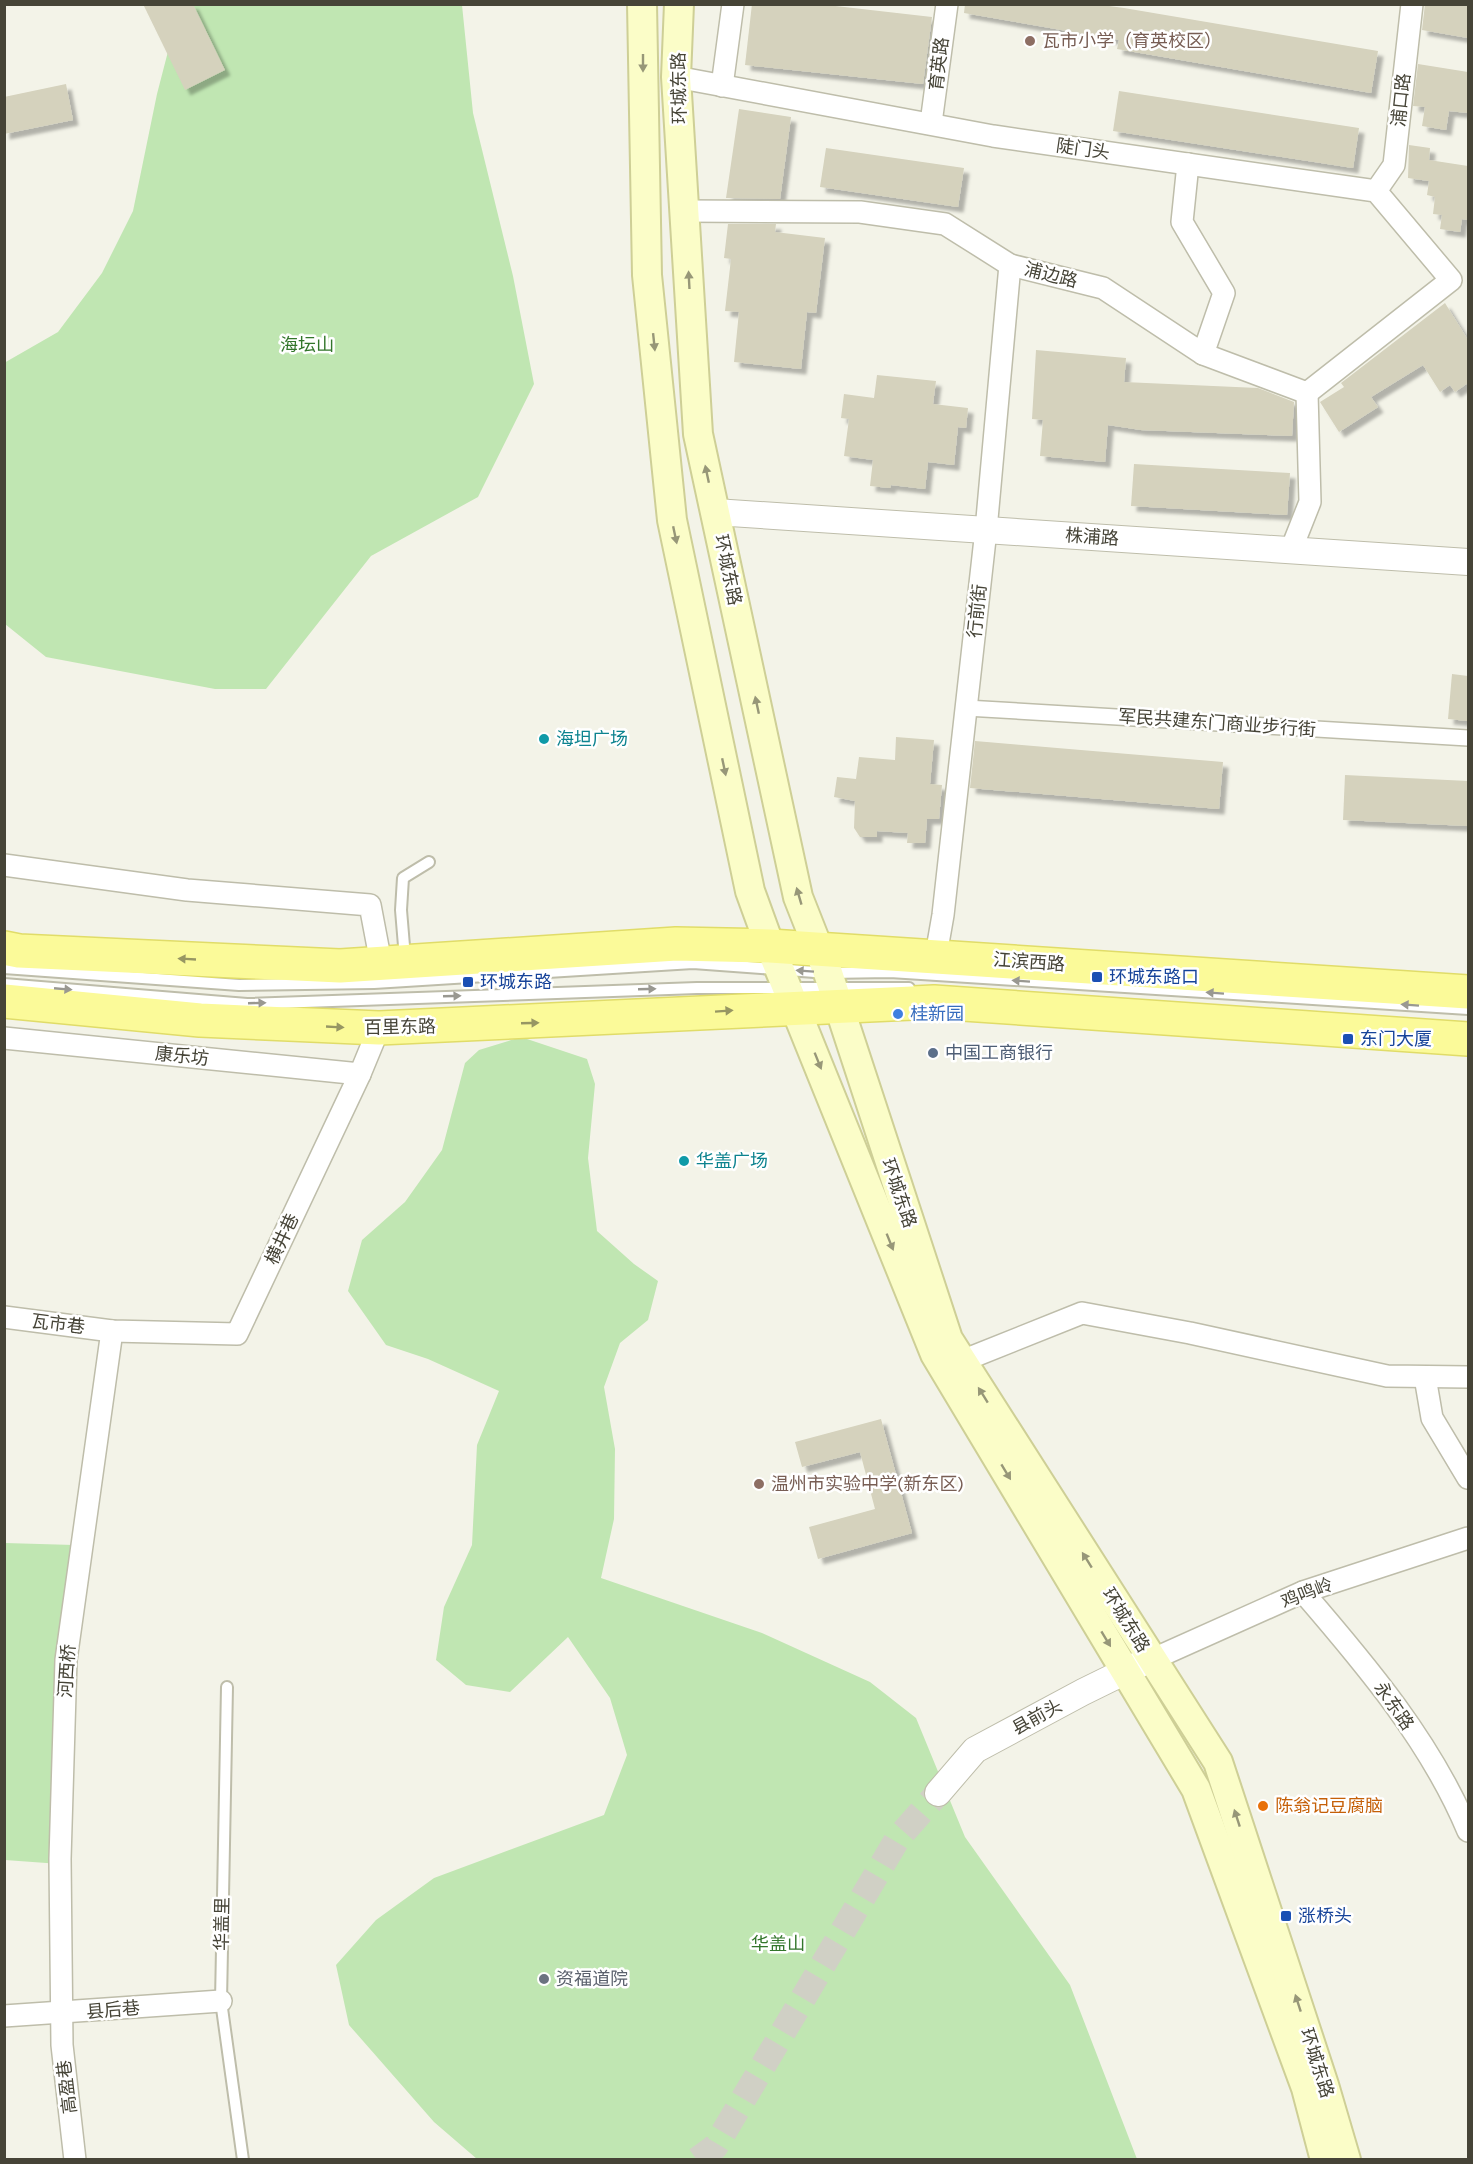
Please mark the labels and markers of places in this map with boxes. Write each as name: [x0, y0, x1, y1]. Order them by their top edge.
place label: 瓦市小学（育英校区）: [1042, 30, 1222, 52]
marker: 瓦市小学（育英校区）: [1023, 34, 1037, 48]
place label: 海坦广场: [556, 728, 628, 750]
marker: 海坦广场: [537, 732, 551, 746]
place label: 环城东路口: [1109, 966, 1199, 988]
marker: 环城东路口: [1090, 970, 1104, 984]
place label: 环城东路: [480, 971, 552, 993]
marker: 环城东路: [461, 975, 475, 989]
place label: 桂新园: [910, 1003, 964, 1025]
marker: 桂新园: [891, 1007, 905, 1021]
place label: 东门大厦: [1360, 1028, 1432, 1050]
marker: 东门大厦: [1341, 1032, 1355, 1046]
place label: 中国工商银行: [945, 1042, 1053, 1064]
marker: 中国工商银行: [926, 1046, 940, 1060]
place label: 华盖广场: [696, 1150, 768, 1172]
marker: 华盖广场: [677, 1154, 691, 1168]
place label: 温州市实验中学(新东区): [771, 1473, 964, 1495]
marker: 温州市实验中学(新东区): [752, 1477, 766, 1491]
place label: 陈翁记豆腐脑: [1275, 1795, 1383, 1817]
marker: 陈翁记豆腐脑: [1256, 1799, 1270, 1813]
place label: 涨桥头: [1298, 1905, 1352, 1927]
marker: 涨桥头: [1279, 1909, 1293, 1923]
place label: 资福道院: [556, 1968, 628, 1990]
marker: 资福道院: [537, 1972, 551, 1986]

